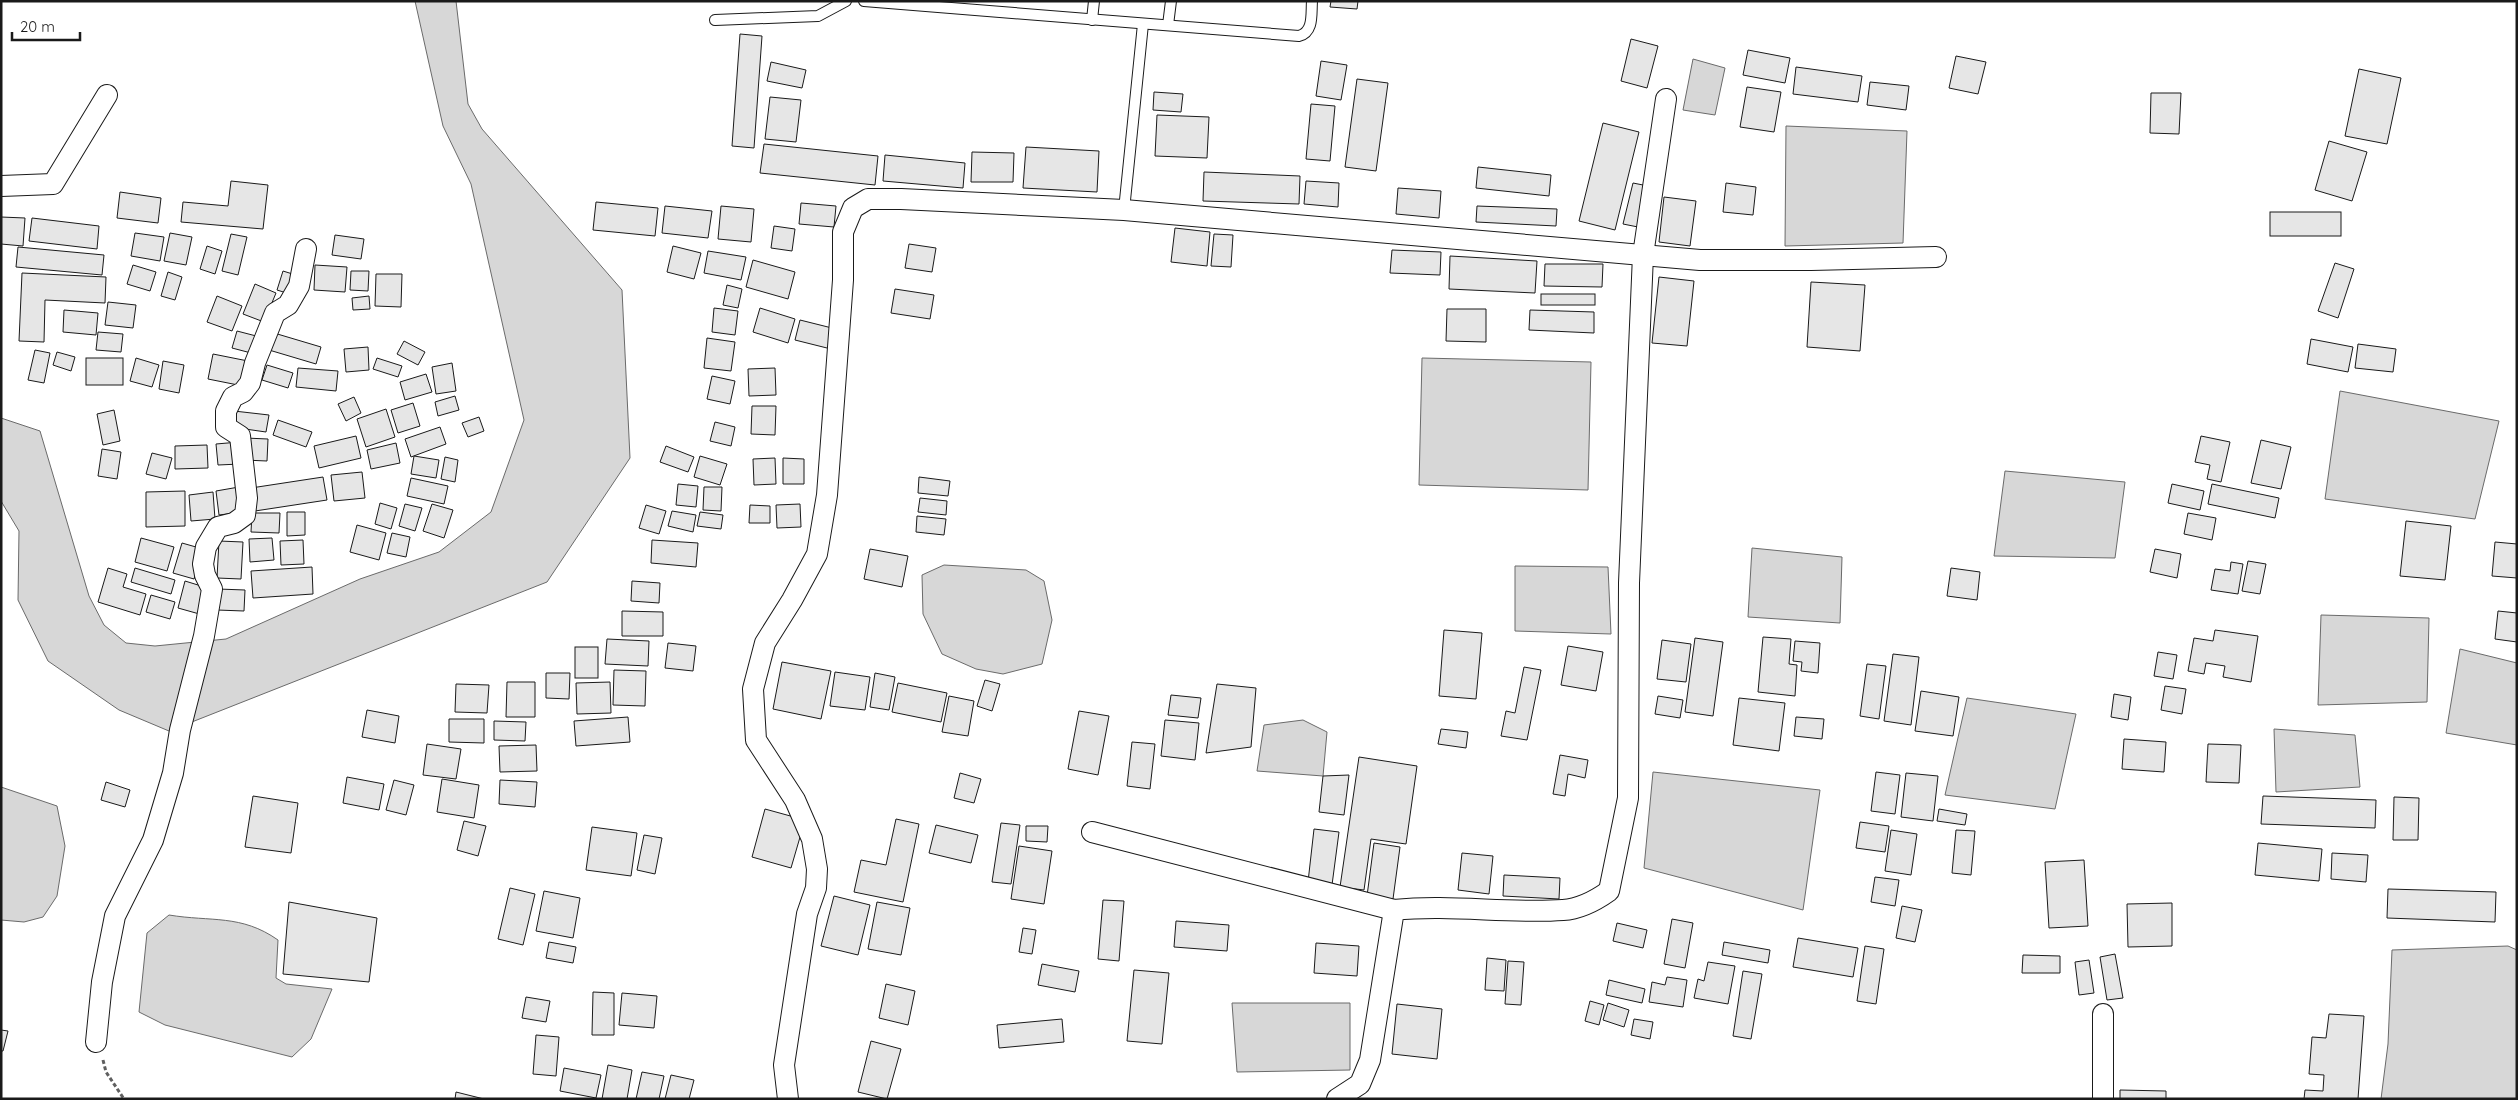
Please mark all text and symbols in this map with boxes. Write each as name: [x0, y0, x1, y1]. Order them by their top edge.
scale bar: [12, 10, 80, 42]
text: 20 m: [20, 17, 55, 36]

